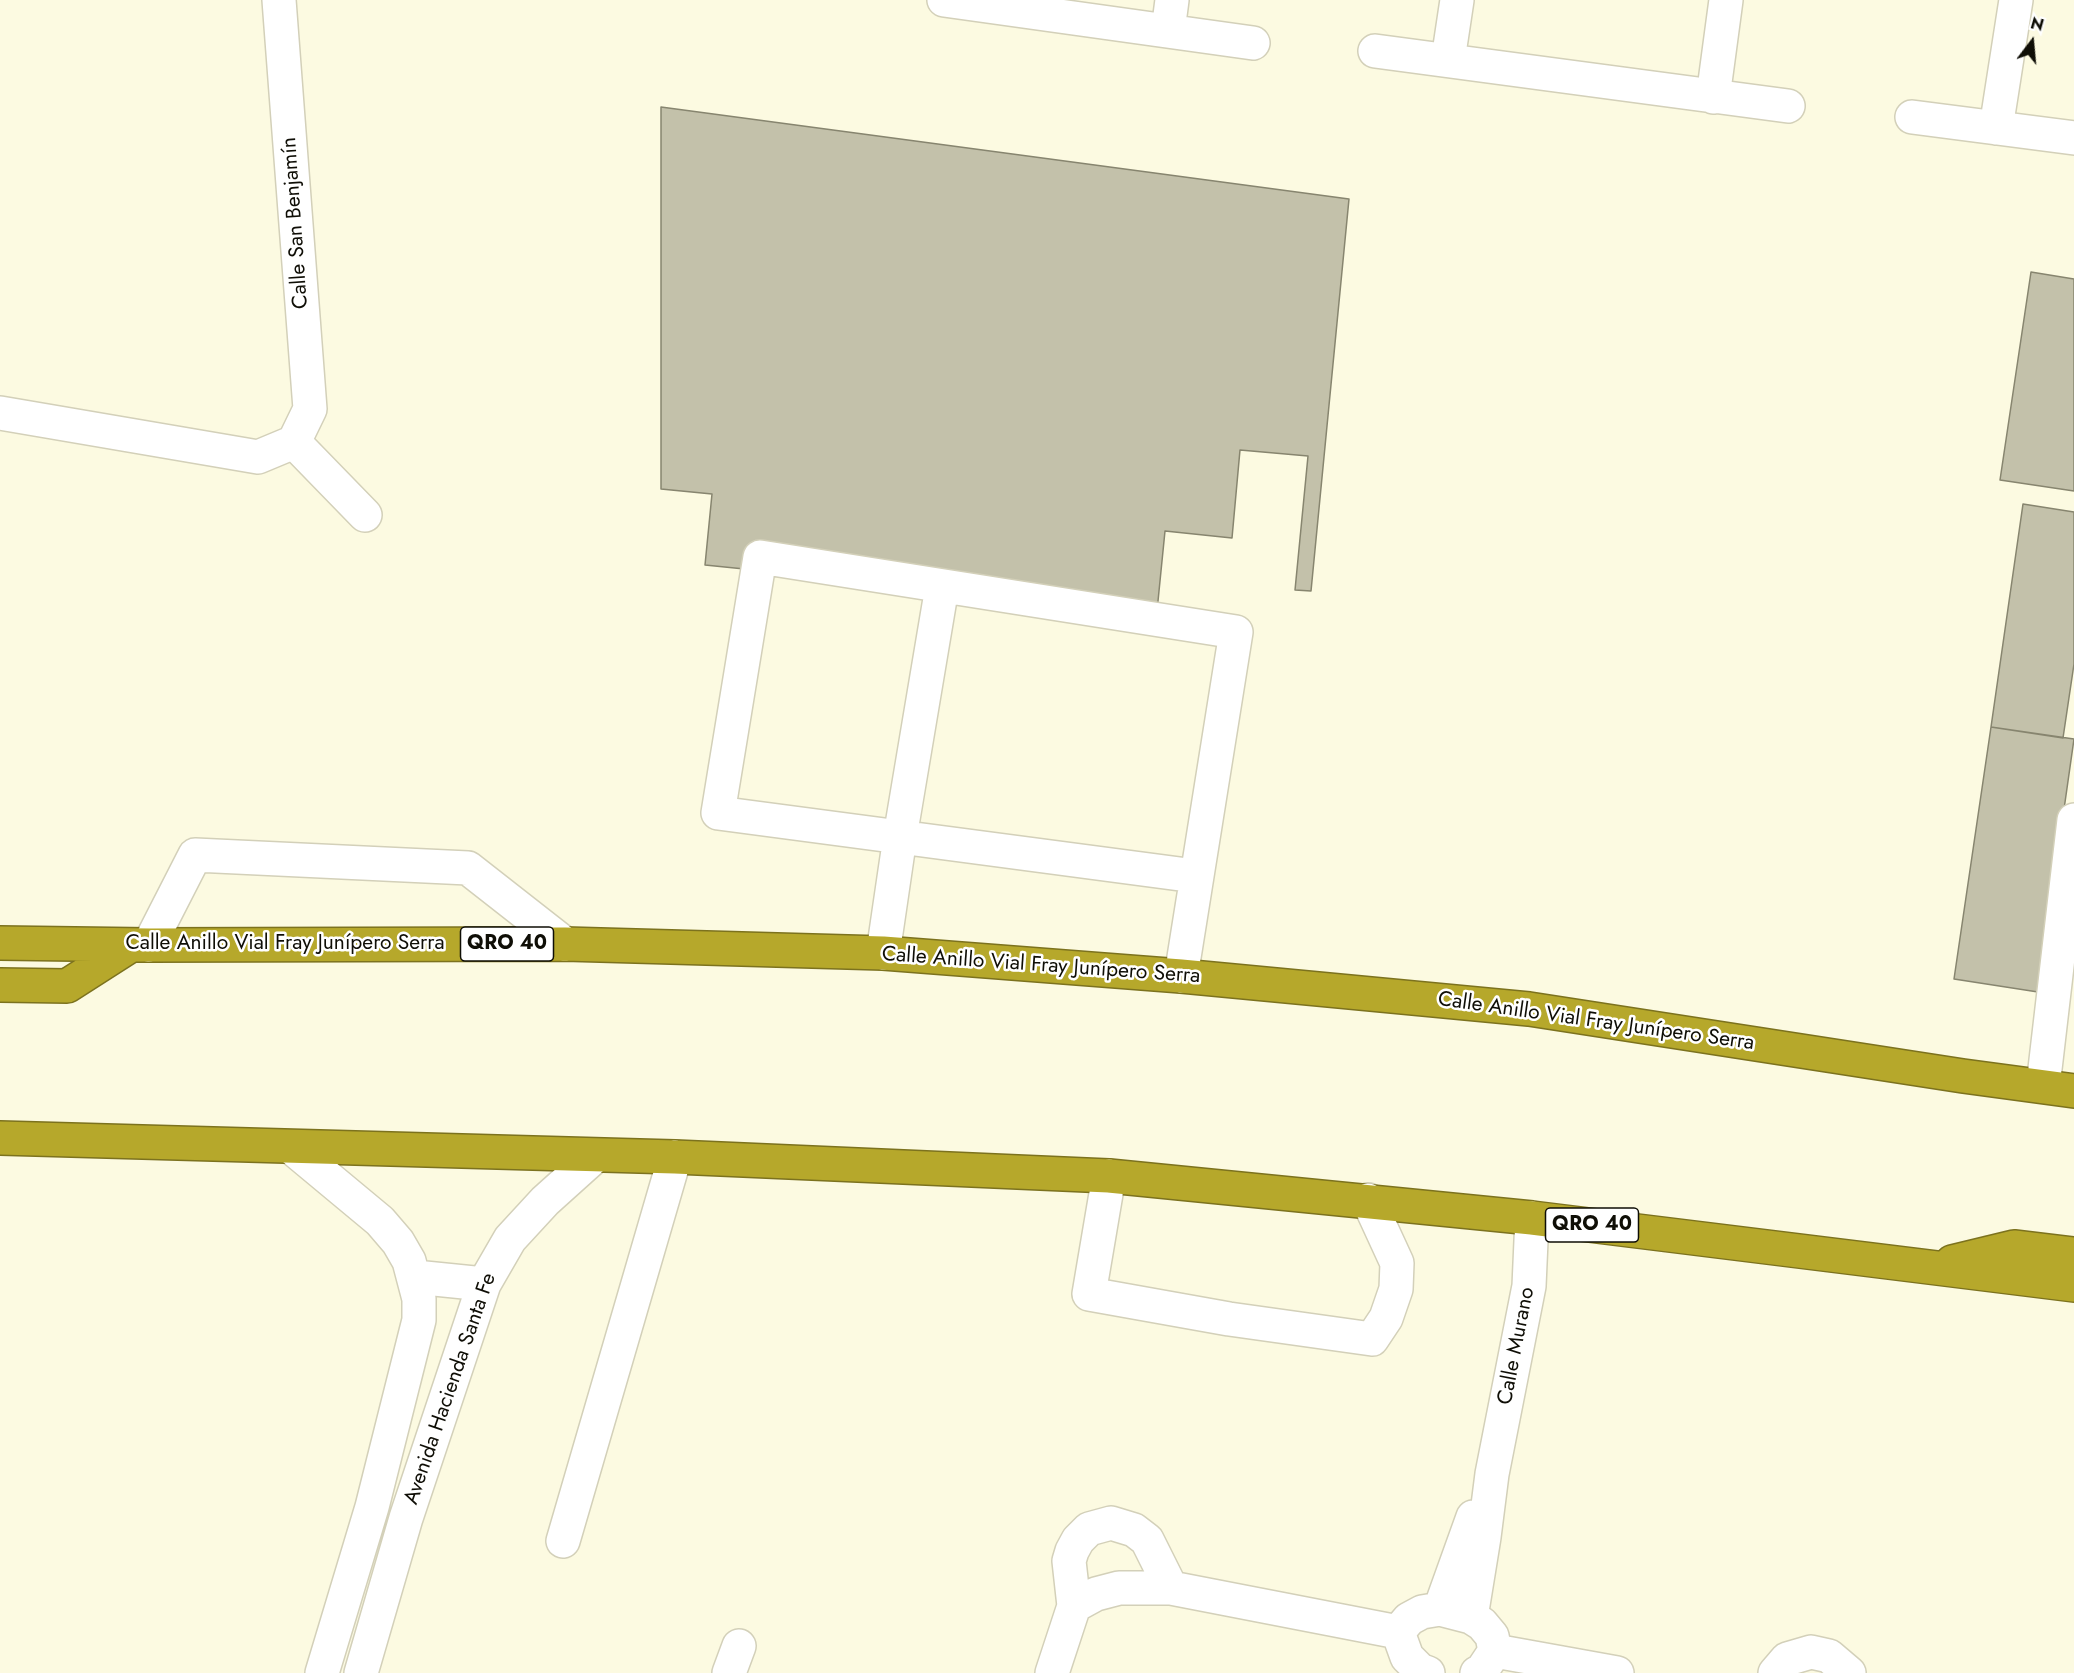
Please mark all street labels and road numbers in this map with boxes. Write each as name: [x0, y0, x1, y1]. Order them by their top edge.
street label: Calle San Benjamín: [277, 136, 315, 310]
road number: QRO 40: [460, 927, 554, 961]
street label: Calle Anillo Vial Fray Junípero Serra: [125, 931, 445, 957]
street label: Calle Anillo Vial Fray Junípero Serra: [881, 942, 1201, 990]
street label: Calle Anillo Vial Fray Junípero Serra: [1436, 987, 1756, 1057]
road number: QRO 40: [1546, 1208, 1638, 1242]
street label: Avenida Hacienda Santa Fe: [400, 1270, 502, 1508]
street label: Calle Murano: [1493, 1285, 1541, 1407]

